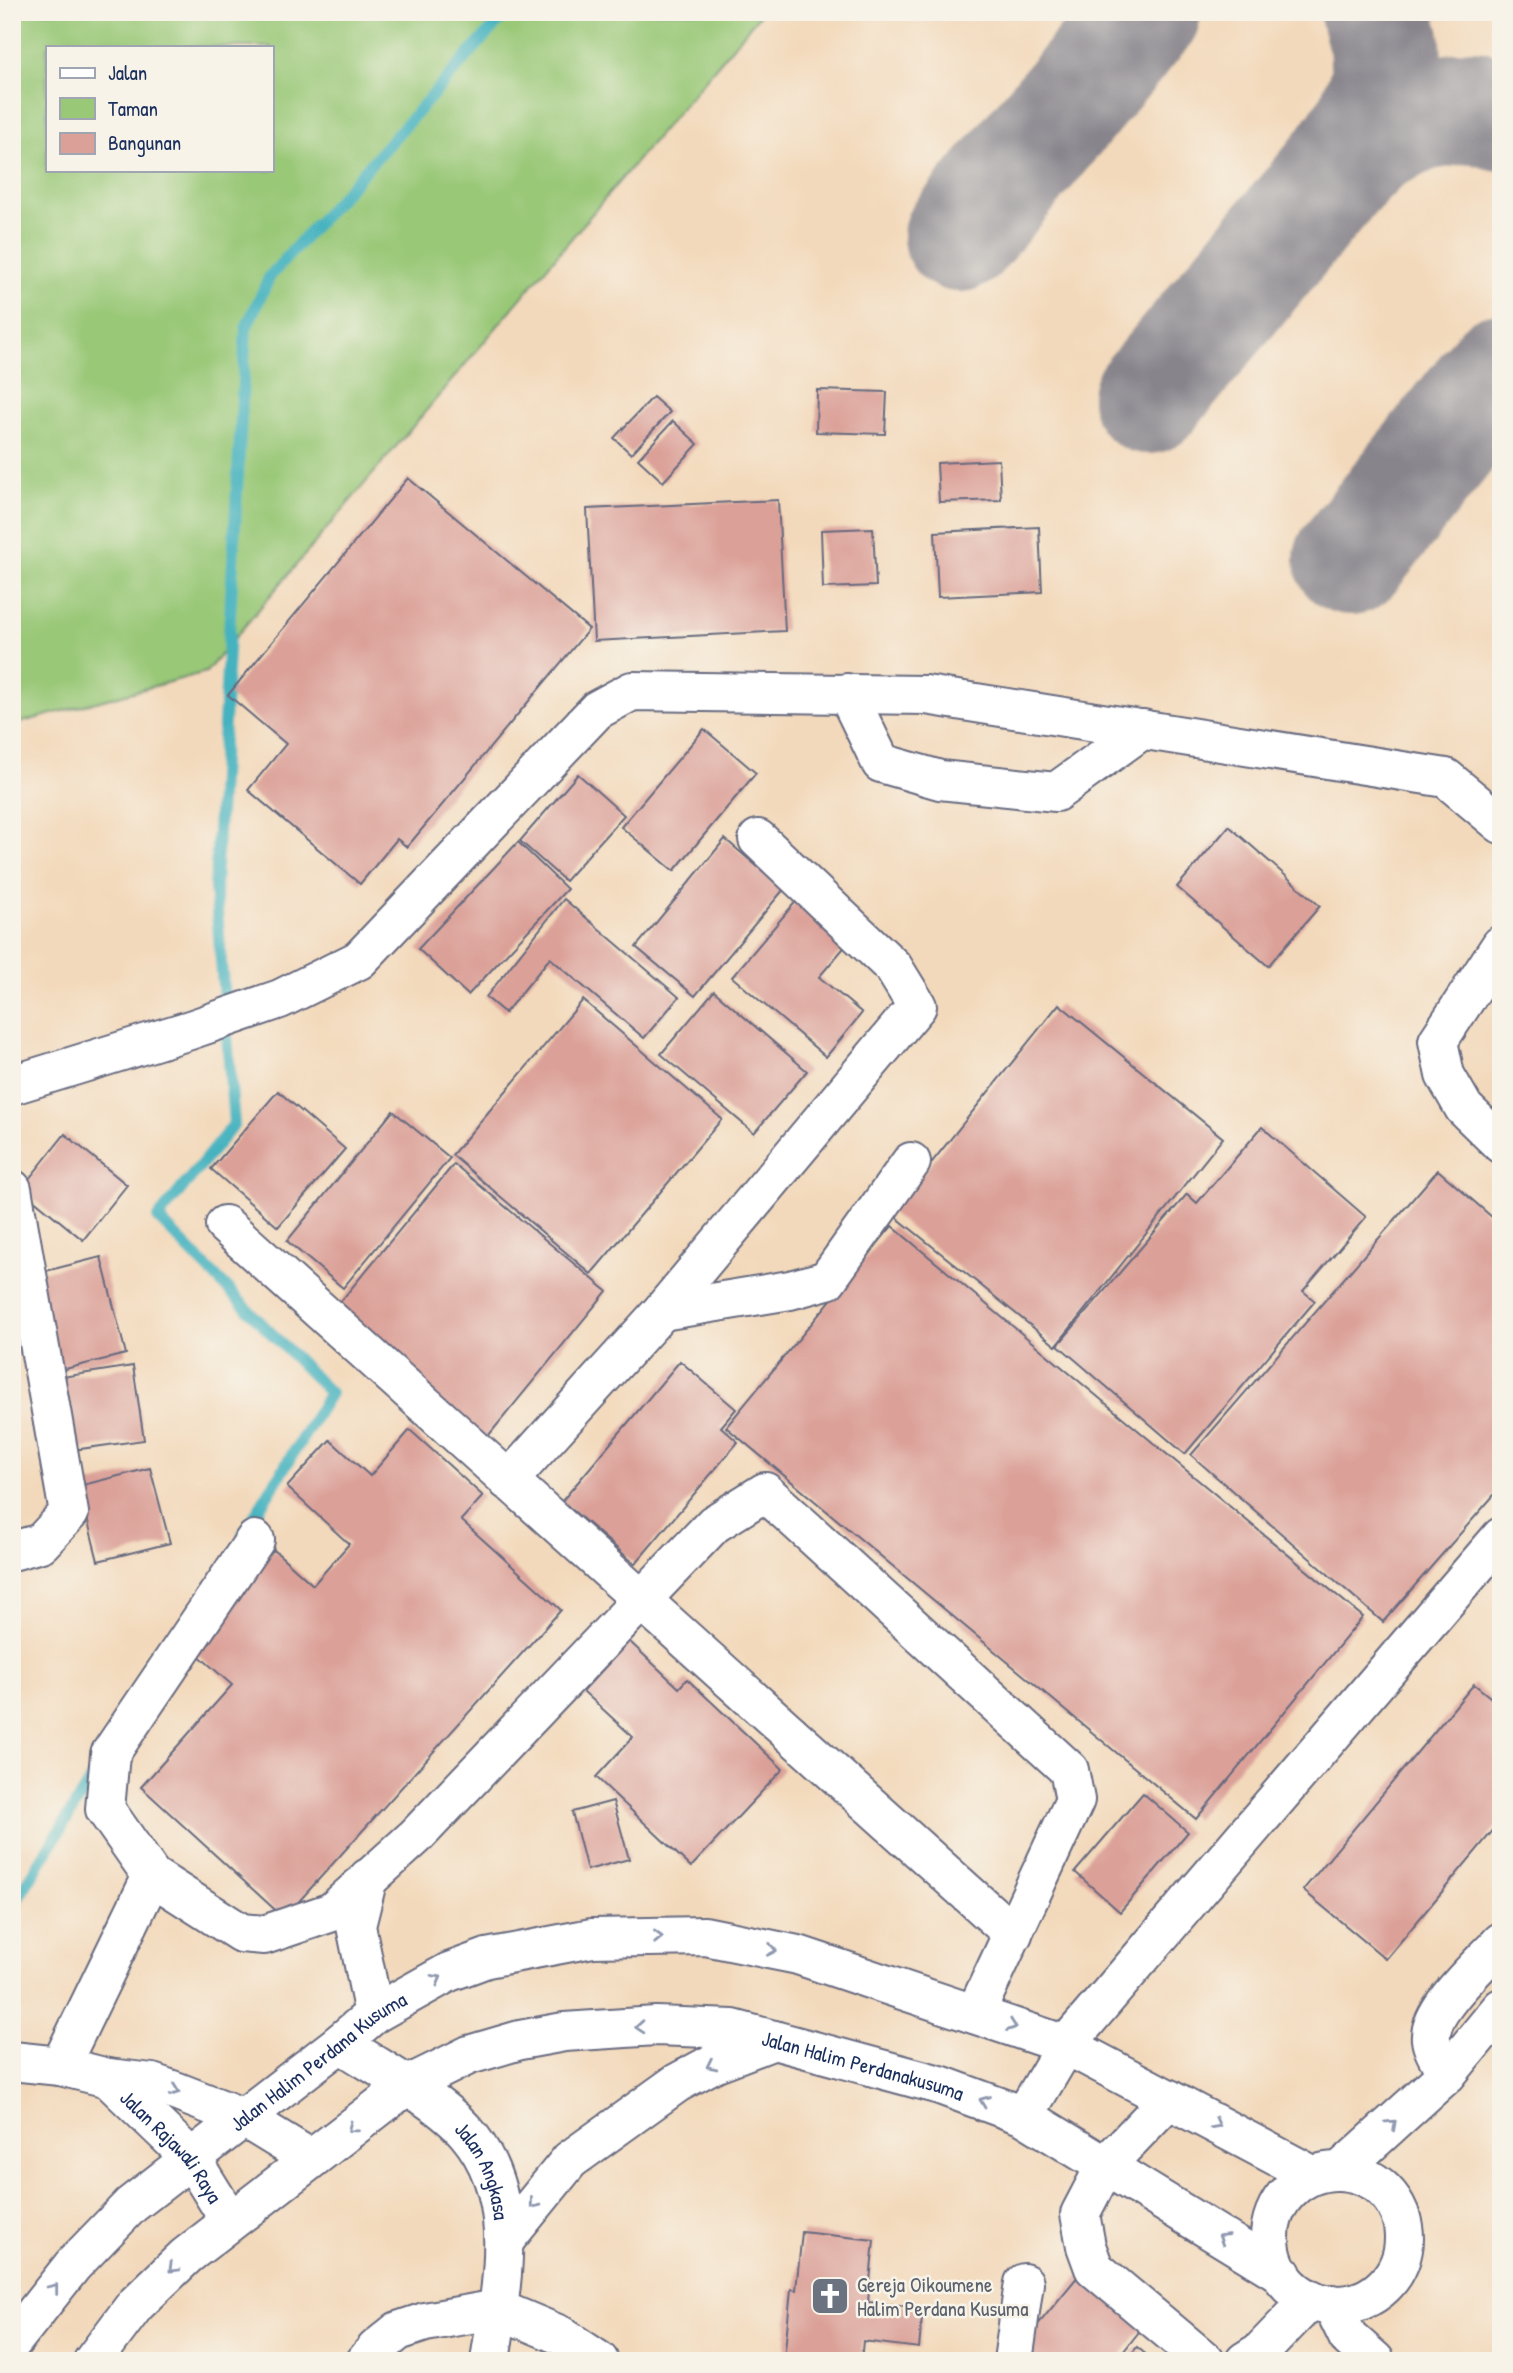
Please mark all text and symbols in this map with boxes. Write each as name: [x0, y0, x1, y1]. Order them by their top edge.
legend: [46, 46, 273, 172]
text: Jalan: [108, 58, 147, 87]
text: Taman: [108, 94, 158, 123]
text: Bangunan: [108, 128, 181, 157]
one-way arrow: [654, 1929, 664, 1945]
one-way arrow: [766, 1941, 778, 1956]
one-way arrow: [430, 1974, 442, 1987]
street label: Jalan Halim Perdana Kusuma: [224, 1984, 412, 2138]
one-way arrow: [1005, 2018, 1017, 2032]
one-way arrow: [634, 2020, 645, 2035]
street label: Jalan Halim Perdanakusuma: [759, 2023, 968, 2107]
one-way arrow: [706, 2057, 718, 2071]
street label: Jalan Rajawali Raya: [114, 2083, 230, 2208]
one-way arrow: [169, 2083, 181, 2097]
one-way arrow: [979, 2095, 991, 2109]
street label: Jalan Angkasa: [449, 2115, 517, 2222]
one-way arrow: [1209, 2116, 1221, 2129]
one-way arrow: [347, 2119, 360, 2132]
one-way arrow: [1384, 2120, 1397, 2133]
one-way arrow: [529, 2197, 542, 2209]
one-way arrow: [1218, 2234, 1231, 2247]
one-way arrow: [169, 2260, 181, 2272]
place label: Gereja Oikoumene Halim Perdana Kusuma: [857, 2270, 1028, 2323]
church icon: Gereja Oikoumene Halim Perdana Kusuma: [809, 2275, 851, 2317]
one-way arrow: [46, 2284, 59, 2296]

